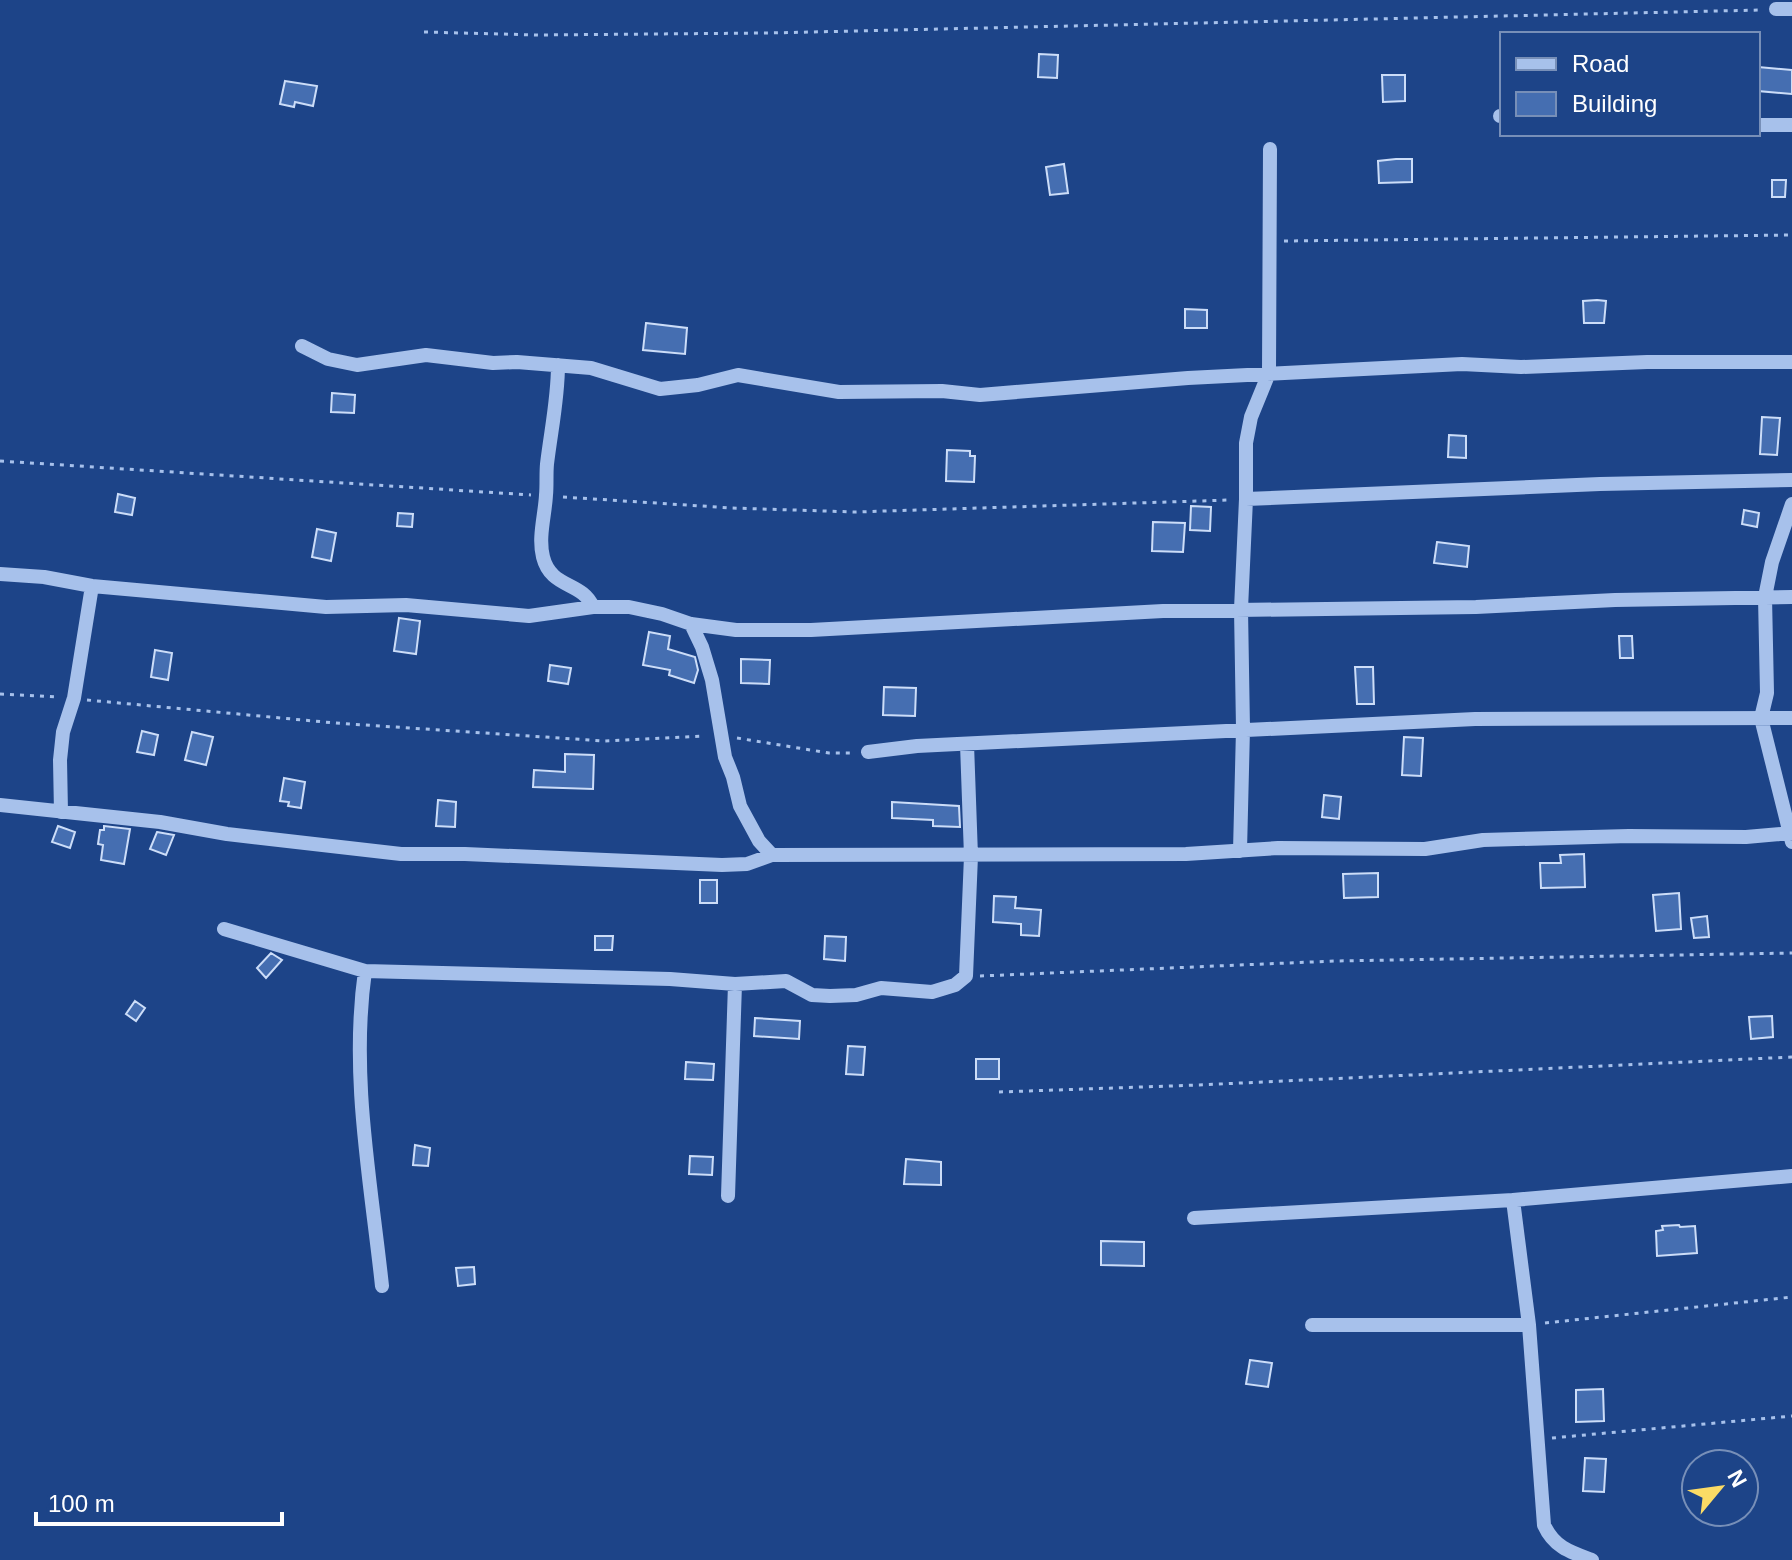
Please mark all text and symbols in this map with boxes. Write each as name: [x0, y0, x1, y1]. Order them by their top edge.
legend: [1500, 32, 1760, 136]
text: Road: [1572, 50, 1629, 77]
text: Building: [1572, 90, 1657, 117]
north arrow: [1680, 1448, 1760, 1528]
text: N: [1722, 1466, 1752, 1492]
scale bar: [36, 1476, 282, 1526]
text: 100 m: [48, 1490, 115, 1517]

